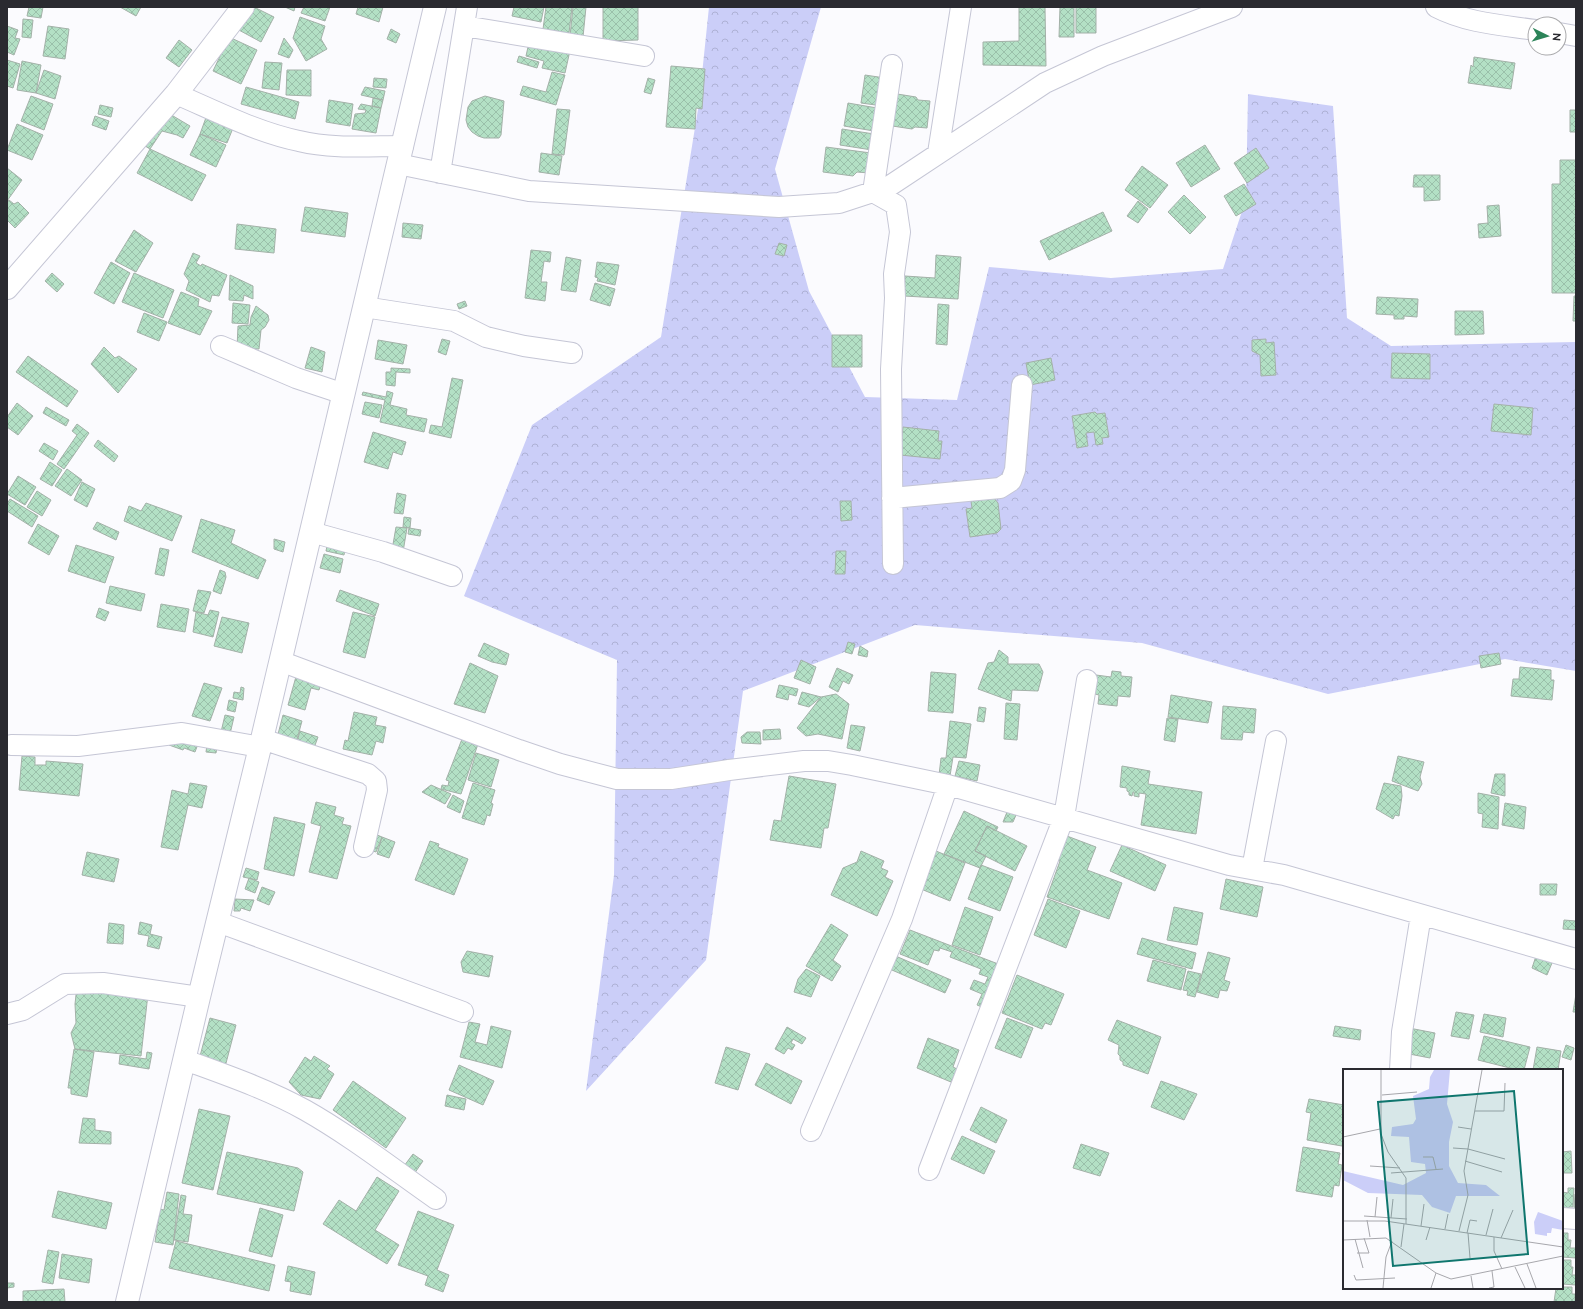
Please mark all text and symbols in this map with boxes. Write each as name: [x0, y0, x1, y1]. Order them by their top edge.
north arrow: [1527, 16, 1567, 56]
text: N: [1551, 32, 1563, 41]
inset map: [1343, 1069, 1563, 1289]

